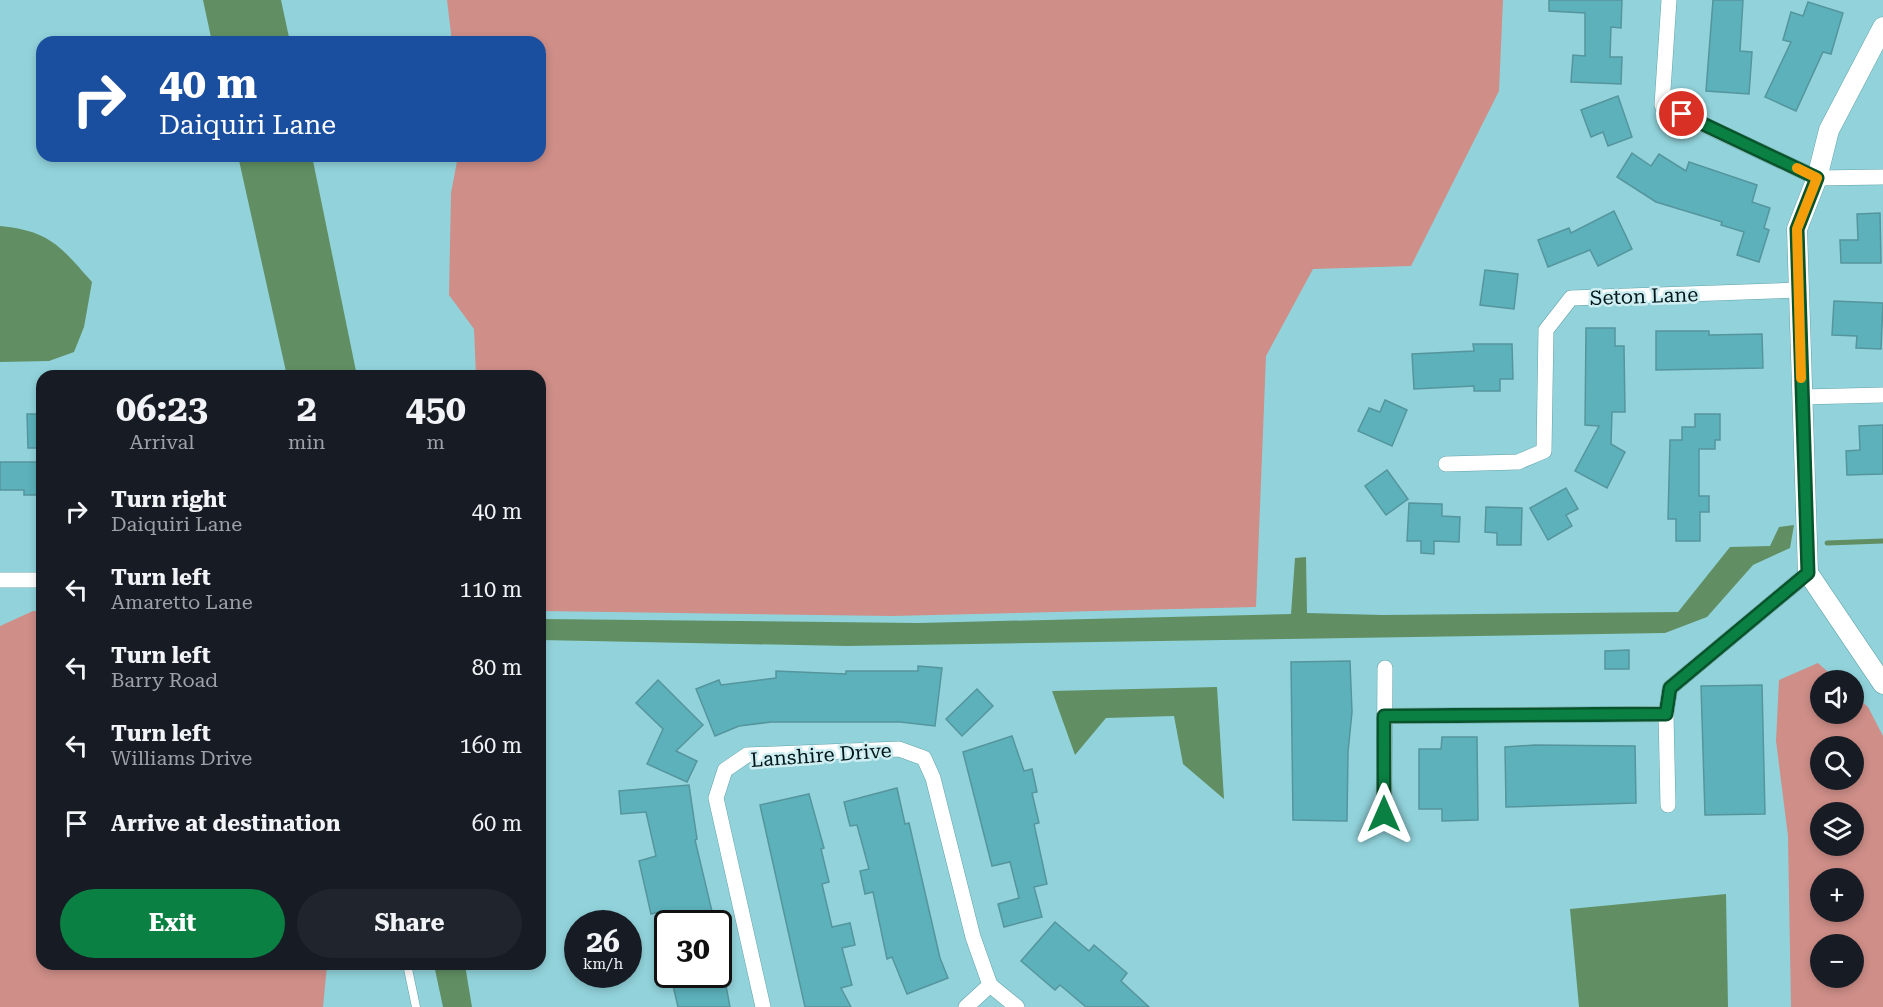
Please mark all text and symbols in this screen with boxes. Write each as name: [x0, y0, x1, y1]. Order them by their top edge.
text: 40 m: [159, 59, 257, 108]
icon: right: [60, 60, 138, 138]
pin: [1656, 88, 1707, 139]
icon: arrive: [1665, 97, 1698, 130]
text: Daiquiri Lane: [159, 109, 336, 141]
street label: Seton Lane: [1589, 282, 1699, 310]
text: 06:23: [116, 388, 208, 430]
text: 2: [297, 388, 317, 430]
text: 450: [406, 388, 466, 430]
text: Arrival: [129, 430, 194, 454]
text: min: [288, 430, 325, 454]
text: m: [427, 430, 445, 454]
text: Turn right: [111, 487, 226, 512]
icon: right: [60, 495, 93, 528]
text: 40 m: [472, 499, 522, 524]
text: Daiquiri Lane: [111, 512, 242, 536]
text: Turn left: [111, 565, 211, 590]
icon: left: [60, 573, 93, 606]
text: 110 m: [459, 577, 522, 602]
text: Amaretto Lane: [111, 590, 253, 614]
text: Turn left: [111, 643, 211, 668]
icon: left: [60, 651, 93, 684]
text: 80 m: [472, 655, 522, 680]
text: Barry Road: [111, 668, 218, 692]
map controls: [1810, 670, 1864, 988]
button: sound: [1810, 670, 1864, 724]
text: Turn left: [111, 721, 211, 746]
icon: left: [60, 729, 93, 762]
text: 160 m: [459, 733, 522, 758]
button: search: [1810, 736, 1864, 790]
street label: Lanshire Drive: [750, 738, 892, 772]
text: Williams Drive: [111, 746, 252, 770]
position arrow: [1352, 782, 1416, 846]
button: layers: [1810, 802, 1864, 856]
icon: arrive: [60, 807, 93, 840]
text: Arrive at destination: [111, 811, 340, 836]
text: 60 m: [472, 811, 522, 836]
button: +: [1810, 868, 1864, 922]
button: Exit: [60, 889, 285, 958]
button: Share: [297, 889, 522, 958]
speed limit sign: 30: [654, 910, 732, 988]
text: 26: [586, 924, 620, 959]
button: −: [1810, 934, 1864, 988]
text: km/h: [583, 955, 623, 973]

